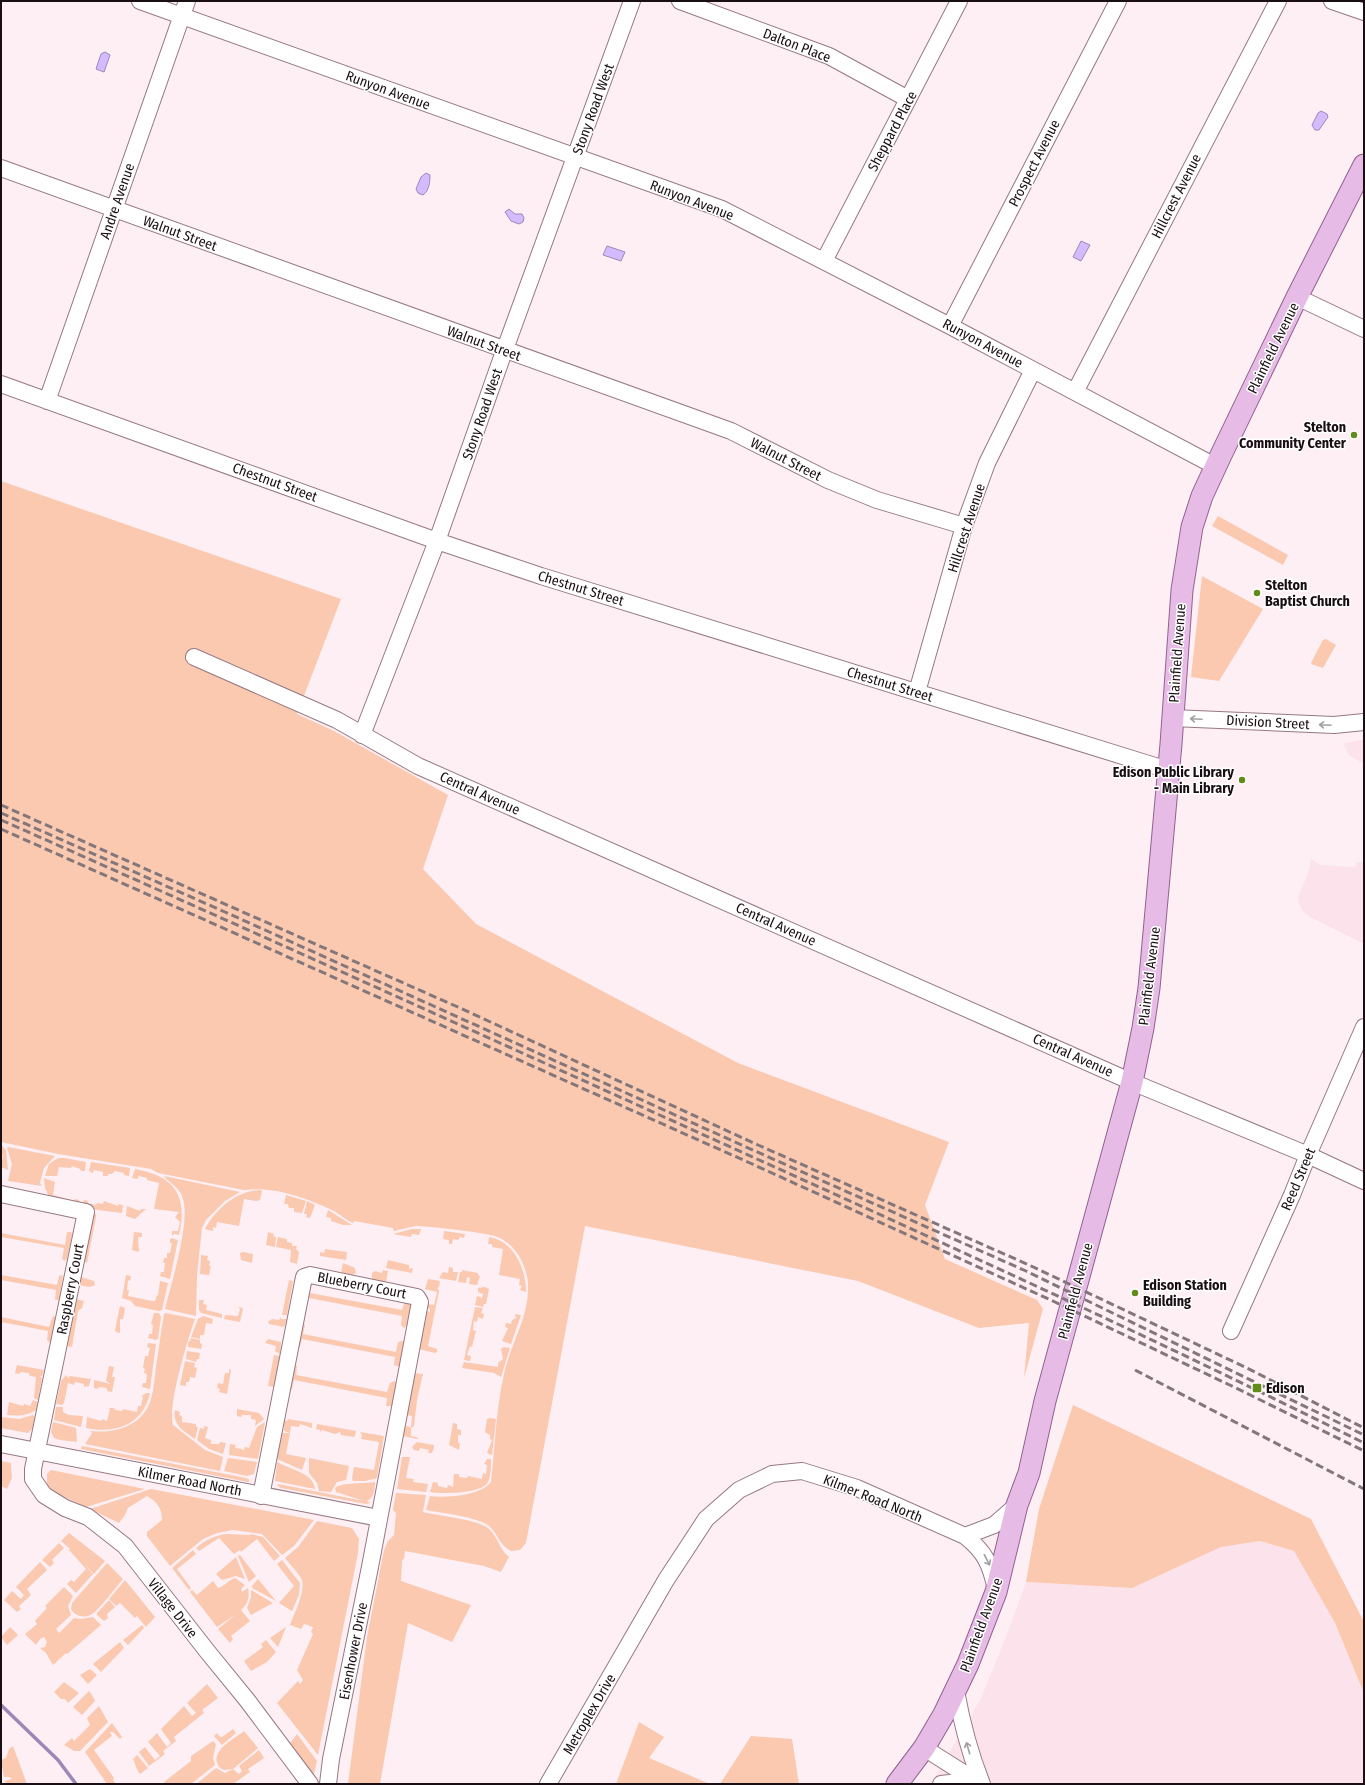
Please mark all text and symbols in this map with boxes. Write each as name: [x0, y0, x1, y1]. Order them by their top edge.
street label: Dalton Place: [761, 25, 833, 66]
street label: Stony Road West: [569, 61, 618, 157]
street label: Runyon Avenue: [343, 67, 432, 114]
street label: Sheppard Place: [864, 88, 921, 174]
street label: Prospect Avenue: [1005, 117, 1064, 209]
street label: Hillcrest Avenue: [1148, 151, 1205, 241]
street label: Andre Avenue: [97, 161, 138, 241]
street label: Runyon Avenue: [647, 177, 736, 224]
street label: Walnut Street: [141, 212, 220, 255]
street label: Plainfield Avenue: [1244, 300, 1303, 397]
street label: Runyon Avenue: [940, 315, 1026, 372]
street label: Walnut Street: [445, 322, 524, 365]
street label: Stony Road West: [459, 366, 506, 462]
place label: Stelton Community Center: [1239, 419, 1347, 452]
marker: Stelton Community Center: [1349, 430, 1359, 440]
street label: Walnut Street: [747, 434, 825, 485]
street label: Chestnut Street: [230, 459, 320, 506]
street label: Hillcrest Avenue: [944, 481, 989, 575]
street label: Chestnut Street: [536, 567, 626, 610]
place label: Stelton Baptist Church: [1265, 577, 1350, 610]
marker: Stelton Baptist Church: [1252, 588, 1262, 598]
street label: Plainfield Avenue: [1166, 603, 1189, 703]
street label: Chestnut Street: [845, 663, 935, 706]
street label: Division Street: [1226, 712, 1310, 733]
one-way arrow: [1190, 715, 1203, 723]
one-way arrow: [1319, 721, 1332, 729]
place label: Edison Public Library - Main Library: [1113, 764, 1234, 797]
street label: Central Avenue: [437, 768, 523, 819]
marker: Edison Public Library - Main Library: [1237, 775, 1247, 785]
street label: Central Avenue: [733, 899, 819, 950]
street label: Plainfield Avenue: [1135, 926, 1164, 1026]
street label: Central Avenue: [1030, 1030, 1116, 1081]
street label: Reed Street: [1278, 1145, 1319, 1213]
street label: Plainfield Avenue: [1054, 1241, 1097, 1341]
street label: Raspberry Court: [53, 1242, 88, 1336]
street label: Blueberry Court: [316, 1269, 408, 1303]
place label: Edison Station Building: [1143, 1277, 1227, 1310]
marker: Edison Station Building: [1130, 1288, 1140, 1298]
place label: Edison: [1266, 1380, 1305, 1397]
marker: Edison: [1251, 1382, 1263, 1394]
street label: Kilmer Road North: [136, 1463, 243, 1500]
street label: Kilmer Road North: [821, 1471, 925, 1526]
one-way arrow: [984, 1554, 991, 1566]
street label: Village Drive: [144, 1575, 201, 1642]
street label: Plainfield Avenue: [956, 1576, 1006, 1675]
street label: Eisenhower Drive: [336, 1601, 371, 1701]
street label: Metroplex Drive: [560, 1671, 619, 1758]
one-way arrow: [964, 1741, 971, 1754]

